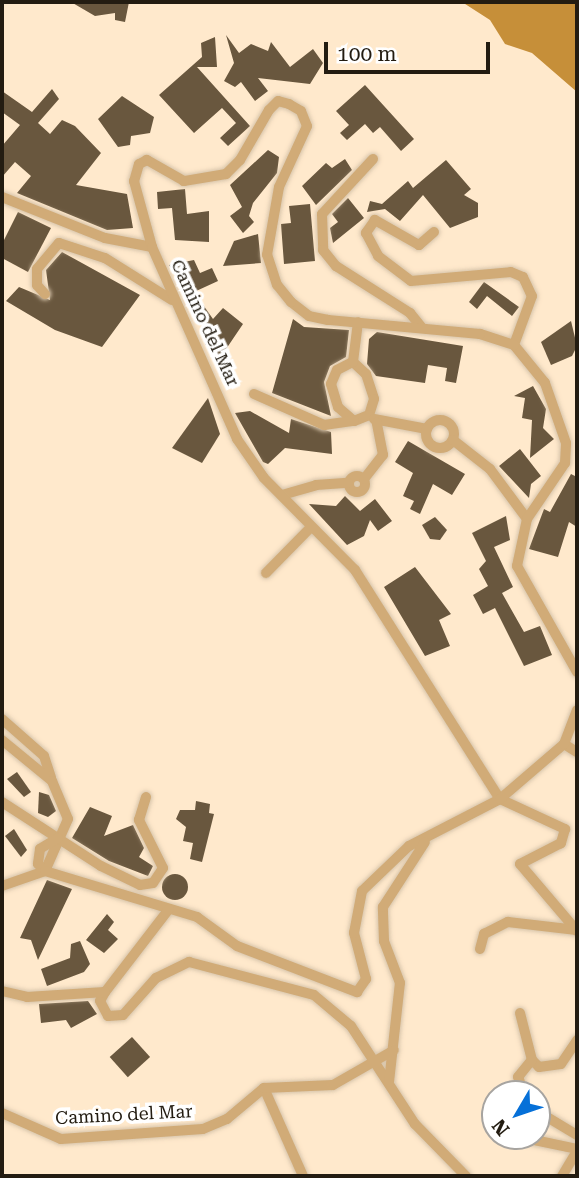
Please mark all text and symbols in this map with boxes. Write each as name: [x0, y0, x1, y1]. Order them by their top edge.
scale bar: [327, 28, 493, 72]
text: 100 m: [337, 42, 397, 66]
street label: Camino del Mar: [166, 256, 244, 390]
north arrow: [481, 1080, 551, 1150]
street label: Camino del Mar: [55, 1101, 193, 1129]
text: N: [487, 1114, 514, 1140]

